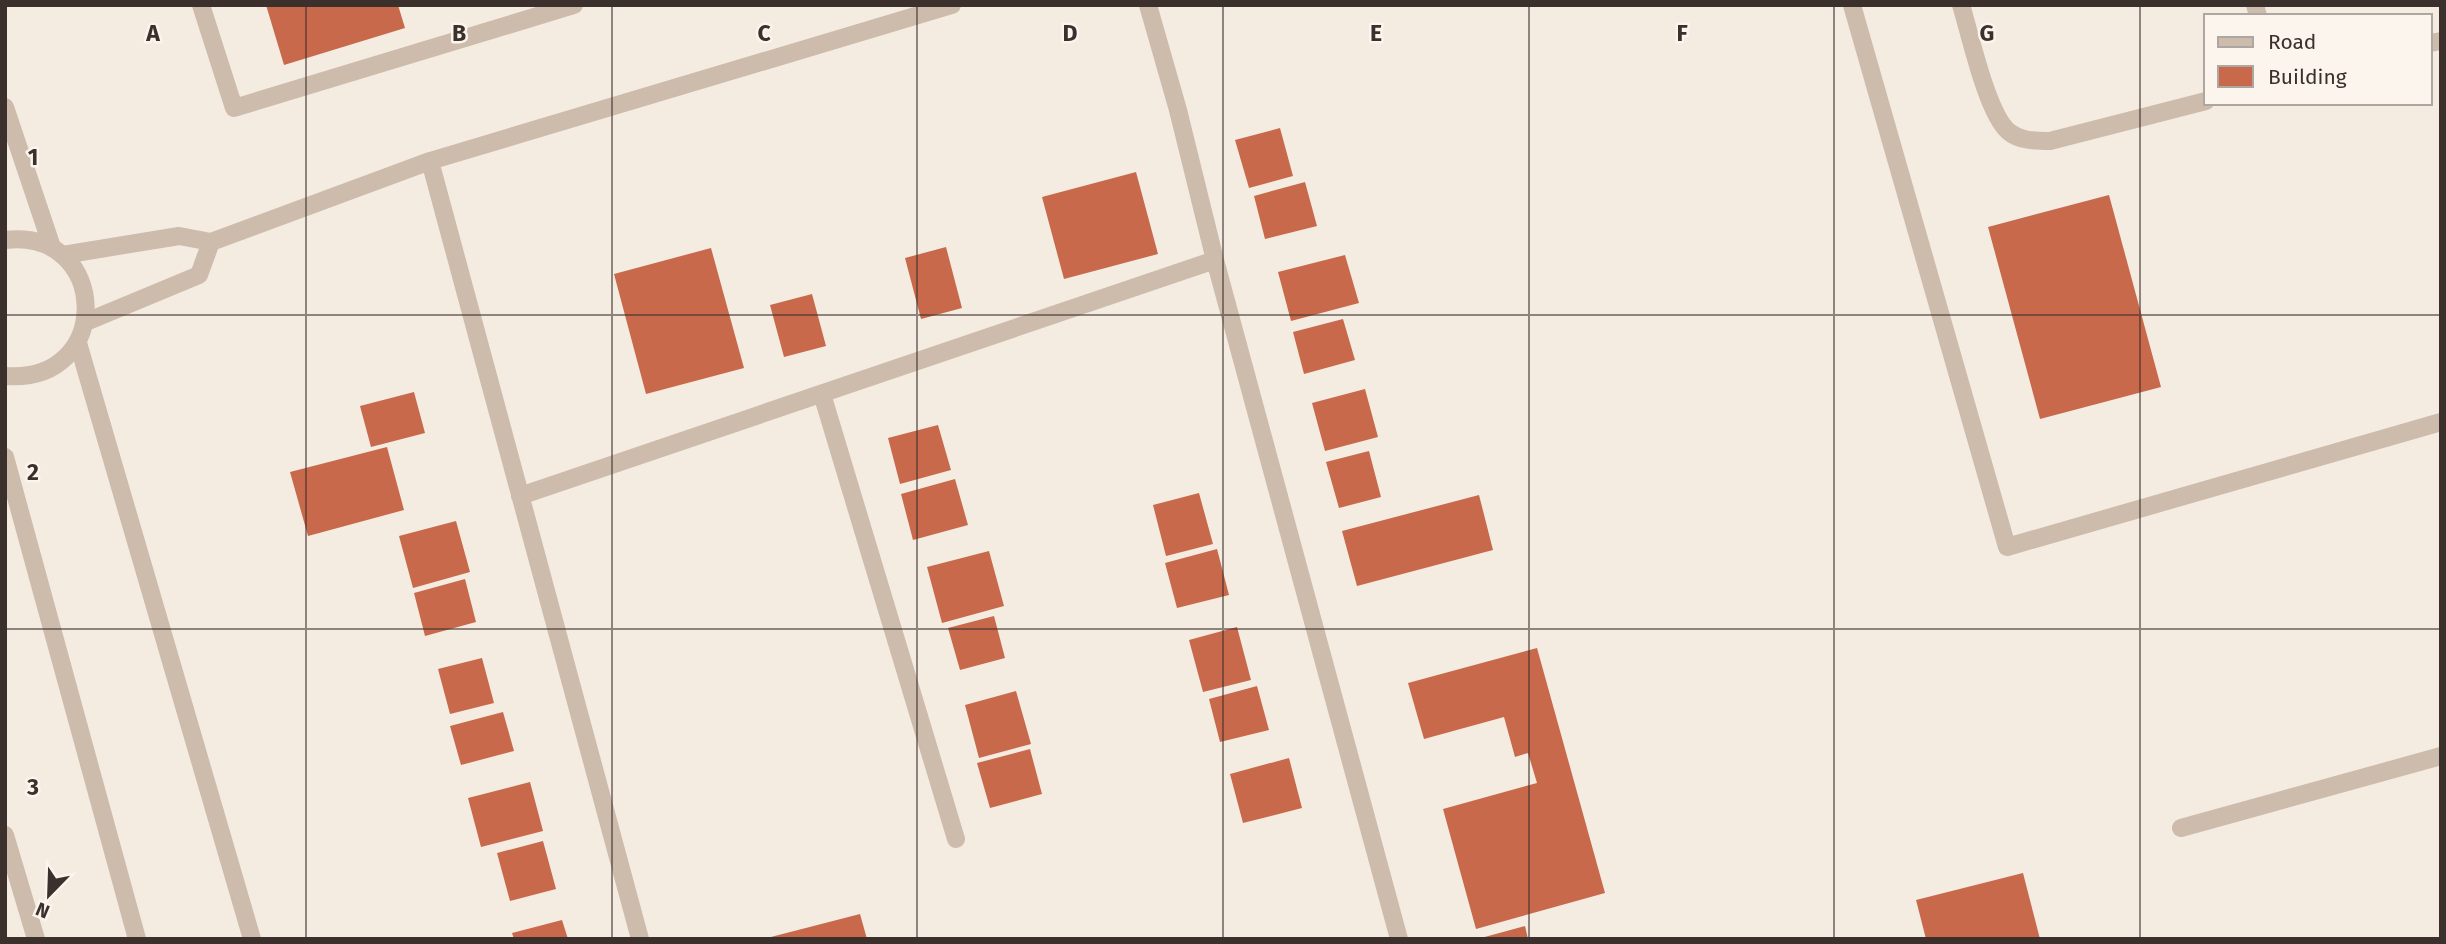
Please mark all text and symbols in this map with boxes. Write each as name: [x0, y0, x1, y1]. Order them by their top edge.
legend: [2204, 14, 2432, 105]
text: A: [145, 19, 160, 47]
text: B: [452, 19, 466, 47]
text: C: [757, 19, 771, 47]
text: D: [1063, 19, 1078, 47]
text: E: [1370, 19, 1382, 47]
text: F: [1676, 19, 1688, 47]
text: G: [1980, 19, 1994, 47]
text: Road: [2268, 29, 2316, 55]
text: Building: [2268, 64, 2347, 90]
text: 1: [28, 143, 38, 171]
text: 2: [27, 458, 39, 486]
text: 3: [26, 773, 39, 801]
north arrow: [14, 860, 84, 930]
text: N: [32, 897, 53, 923]

